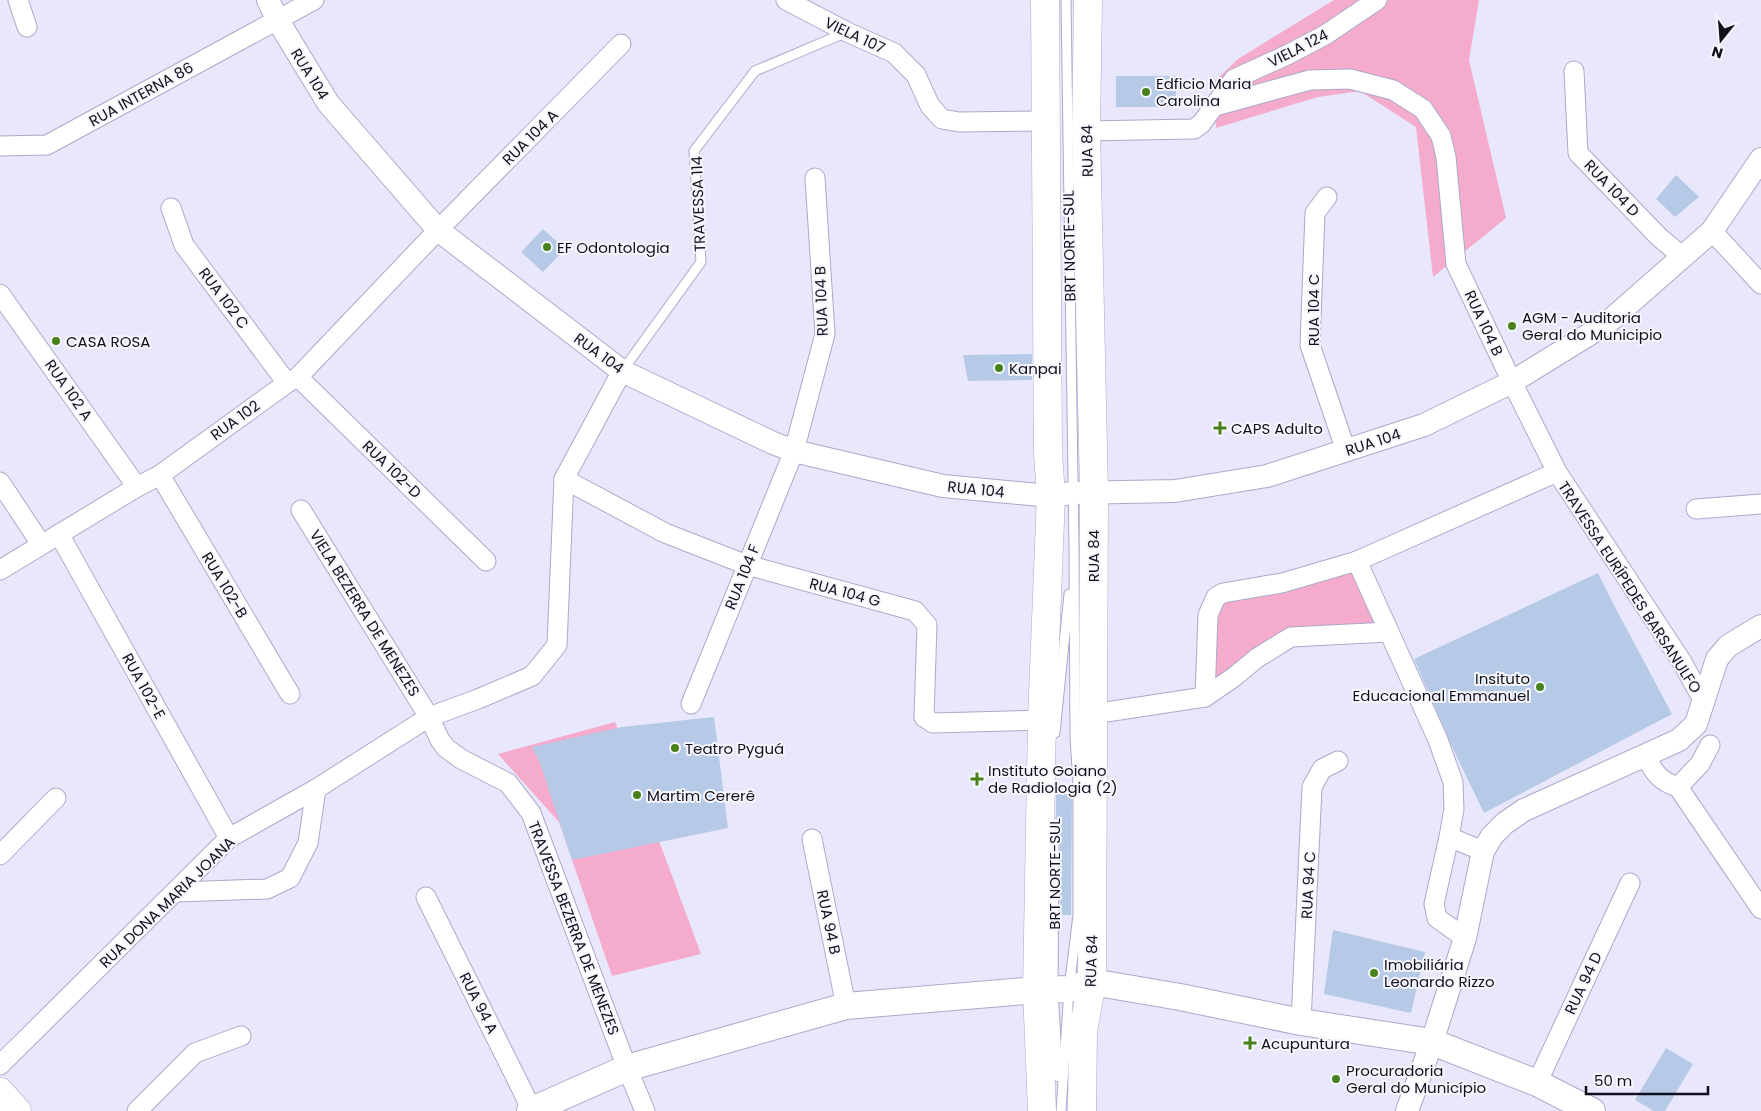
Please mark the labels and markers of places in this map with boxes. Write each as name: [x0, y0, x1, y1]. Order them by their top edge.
place label: Edficio Maria Carolina: [1156, 73, 1251, 111]
marker: Edficio Maria Carolina: [1140, 86, 1152, 98]
place label: EF Odontologia: [557, 237, 670, 258]
marker: EF Odontologia: [541, 241, 553, 253]
place label: AGM - Auditoria Geral do Municipio: [1522, 307, 1662, 345]
marker: AGM - Auditoria Geral do Municipio: [1506, 320, 1518, 332]
place label: CASA ROSA: [66, 331, 150, 352]
marker: CASA ROSA: [50, 335, 62, 347]
place label: Kanpai: [1009, 358, 1062, 379]
marker: Kanpai: [993, 362, 1005, 374]
place label: CAPS Adulto: [1231, 418, 1323, 439]
marker: CAPS Adulto: [1213, 421, 1227, 435]
place label: Insituto Educacional Emmanuel: [1353, 668, 1530, 706]
marker: Insituto Educacional Emmanuel: [1534, 681, 1546, 693]
place label: Teatro Pyguá: [685, 738, 784, 759]
marker: Teatro Pyguá: [669, 742, 681, 754]
place label: Instituto Goiano de Radiologia (2): [988, 760, 1118, 798]
marker: Instituto Goiano de Radiologia (2): [970, 772, 984, 786]
place label: Martim Cererê: [647, 785, 755, 806]
marker: Martim Cererê: [631, 789, 643, 801]
place label: Imobiliária Leonardo Rizzo: [1384, 954, 1495, 992]
marker: Imobiliária Leonardo Rizzo: [1368, 967, 1380, 979]
place label: Acupuntura: [1261, 1033, 1350, 1054]
marker: Acupuntura: [1243, 1036, 1257, 1050]
place label: Procuradoria Geral do Município: [1346, 1060, 1486, 1098]
marker: Procuradoria Geral do Município: [1330, 1073, 1342, 1085]

